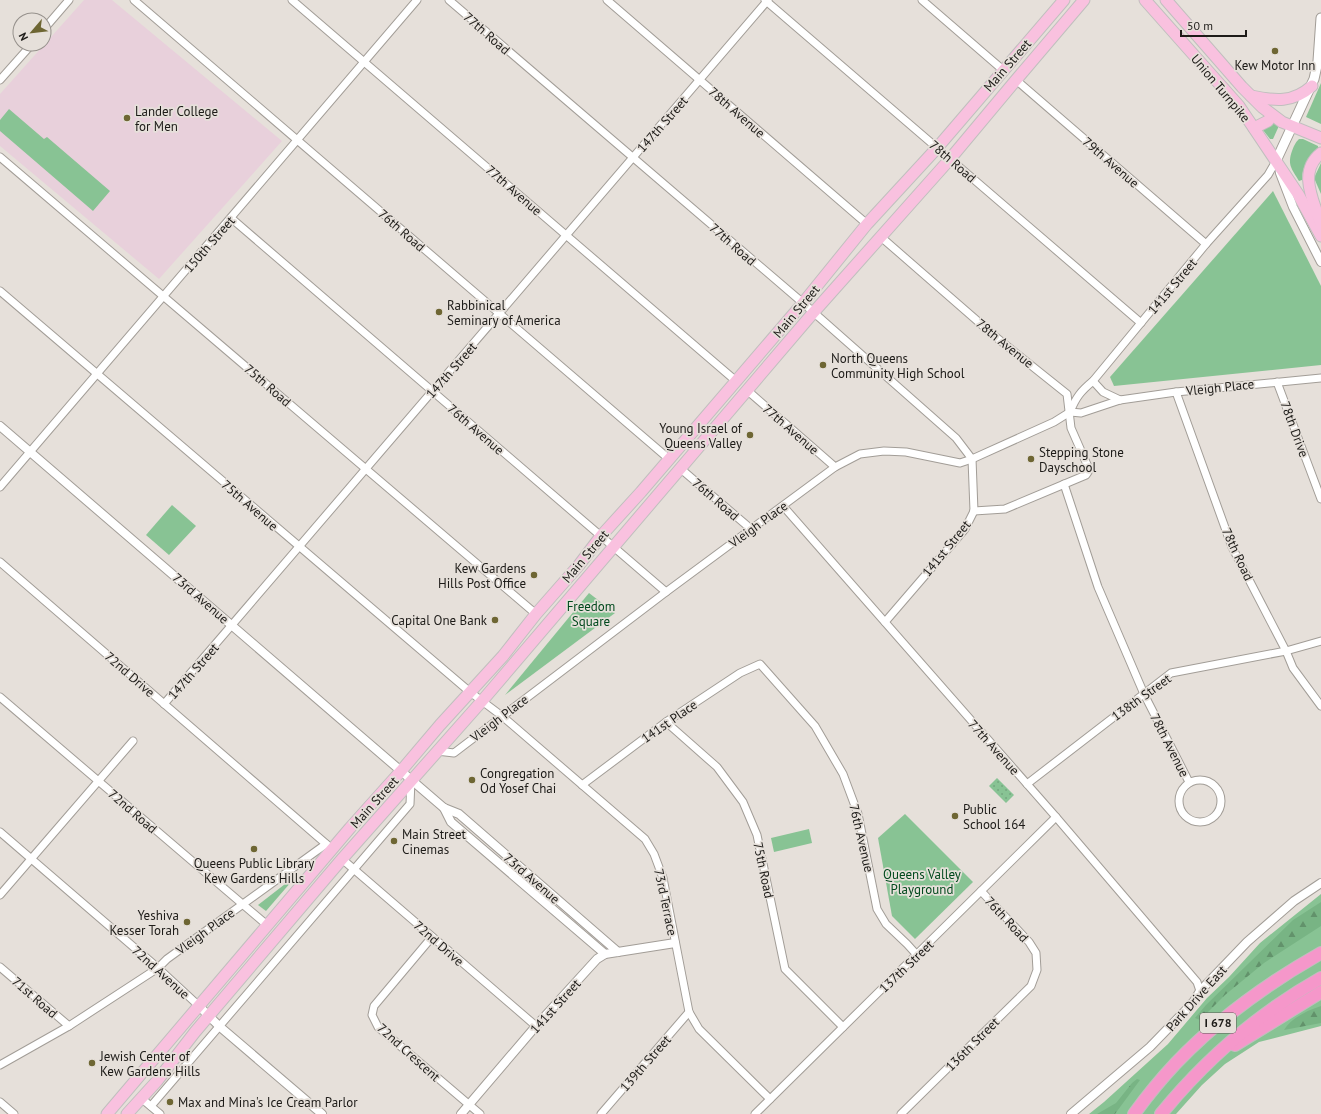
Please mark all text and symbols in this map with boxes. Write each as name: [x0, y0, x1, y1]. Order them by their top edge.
street label: 77th Road: [460, 8, 514, 58]
north arrow: [12, 12, 52, 52]
scale bar: [1181, 12, 1246, 38]
text: 50 m: [1187, 18, 1213, 33]
text: N: [15, 30, 31, 43]
street label: Main Street: [980, 35, 1035, 95]
marker: Kew Motor Inn: [1270, 46, 1280, 56]
street label: Union Turnpike: [1187, 51, 1254, 126]
place label: Kew Motor Inn: [1235, 57, 1315, 74]
street label: 78th Avenue: [705, 83, 768, 142]
street label: 147th Street: [633, 92, 692, 156]
place label: Lander College for Men: [135, 103, 218, 135]
marker: Lander College for Men: [122, 113, 132, 123]
street label: 79th Avenue: [1079, 133, 1142, 192]
street label: 78th Road: [926, 136, 980, 186]
street label: 77th Avenue: [482, 161, 545, 219]
street label: 76th Road: [375, 205, 429, 255]
street label: 150th Street: [180, 212, 239, 276]
street label: 77th Road: [706, 219, 760, 269]
street label: 141st Street: [1144, 254, 1201, 318]
street label: Main Street: [769, 281, 824, 341]
place label: Rabbinical Seminary of America: [447, 297, 561, 329]
marker: Rabbinical Seminary of America: [434, 307, 444, 317]
street label: 78th Avenue: [972, 315, 1037, 372]
street label: 147th Street: [422, 338, 481, 402]
place label: North Queens Community High School: [831, 350, 965, 382]
street label: 75th Road: [241, 360, 295, 410]
marker: North Queens Community High School: [818, 360, 828, 370]
street label: Vleigh Place: [1184, 375, 1255, 400]
street label: 78th Drive: [1277, 399, 1312, 459]
street label: 76th Avenue: [444, 400, 507, 459]
street label: 77th Avenue: [759, 400, 822, 458]
place label: Young Israel of Queens Valley: [659, 420, 743, 452]
marker: Young Israel of Queens Valley: [745, 430, 755, 440]
place label: Stepping Stone Dayschool: [1039, 444, 1124, 476]
marker: Stepping Stone Dayschool: [1026, 454, 1036, 464]
street label: 76th Road: [689, 474, 743, 524]
street label: 75th Avenue: [218, 476, 281, 535]
street label: Vleigh Place: [725, 497, 791, 552]
street label: 141st Street: [918, 516, 975, 580]
street label: 78th Road: [1218, 525, 1257, 583]
street label: Main Street: [558, 526, 613, 586]
place label: Kew Gardens Hills Post Office: [438, 560, 526, 592]
street label: 73rd Avenue: [169, 569, 232, 628]
marker: Kew Gardens Hills Post Office: [529, 570, 539, 580]
park label: Freedom Square: [567, 598, 615, 630]
place label: Capital One Bank: [391, 612, 488, 629]
marker: Capital One Bank: [490, 615, 500, 625]
street label: 147th Street: [164, 639, 223, 703]
street label: 72nd Drive: [101, 648, 158, 701]
street label: 138th Street: [1108, 670, 1175, 725]
street label: Vleigh Place: [466, 691, 532, 746]
street label: 141st Place: [638, 696, 700, 747]
street label: 78th Avenue: [1146, 710, 1193, 780]
street label: 77th Avenue: [964, 716, 1023, 779]
place label: Congregation Od Yosef Chai: [480, 765, 556, 797]
street label: Main Street: [347, 772, 402, 832]
marker: Congregation Od Yosef Chai: [467, 775, 477, 785]
street label: 72nd Road: [105, 786, 161, 837]
place label: Public School 164: [963, 801, 1025, 833]
street label: 76th Avenue: [845, 802, 878, 874]
marker: Public School 164: [950, 811, 960, 821]
place label: Main Street Cinemas: [402, 826, 467, 858]
marker: Main Street Cinemas: [389, 836, 399, 846]
street label: 75th Road: [749, 841, 778, 900]
marker: Queens Public Library Kew Gardens Hills: [249, 844, 259, 854]
street label: 73rd Avenue: [500, 849, 563, 908]
place label: Queens Public Library Kew Gardens Hills: [194, 855, 314, 887]
park label: Queens Valley Playground: [883, 866, 961, 898]
street label: 73rd Terrace: [650, 867, 681, 937]
street label: 76th Road: [981, 893, 1032, 946]
street label: Vleigh Place: [172, 904, 238, 959]
place label: Yeshiva Kesser Torah: [110, 907, 179, 939]
marker: Yeshiva Kesser Torah: [182, 917, 192, 927]
street label: 72nd Drive: [410, 917, 467, 970]
street label: 137th Street: [876, 936, 938, 996]
street label: 72nd Avenue: [128, 942, 193, 1003]
street label: Park Drive East: [1162, 961, 1231, 1035]
street label: 71st Road: [8, 973, 61, 1022]
street label: 141st Street: [526, 975, 585, 1037]
street label: 136th Street: [942, 1013, 1003, 1075]
road number: I 678: [1200, 1013, 1236, 1033]
street label: 72nd Crescent: [374, 1020, 444, 1086]
street label: 139th Street: [616, 1031, 675, 1095]
place label: Jewish Center of Kew Gardens Hills: [99, 1048, 200, 1080]
marker: Jewish Center of Kew Gardens Hills: [87, 1058, 97, 1068]
place label: Max and Mina's Ice Cream Parlor: [178, 1094, 358, 1111]
marker: Max and Mina's Ice Cream Parlor: [165, 1097, 175, 1107]

